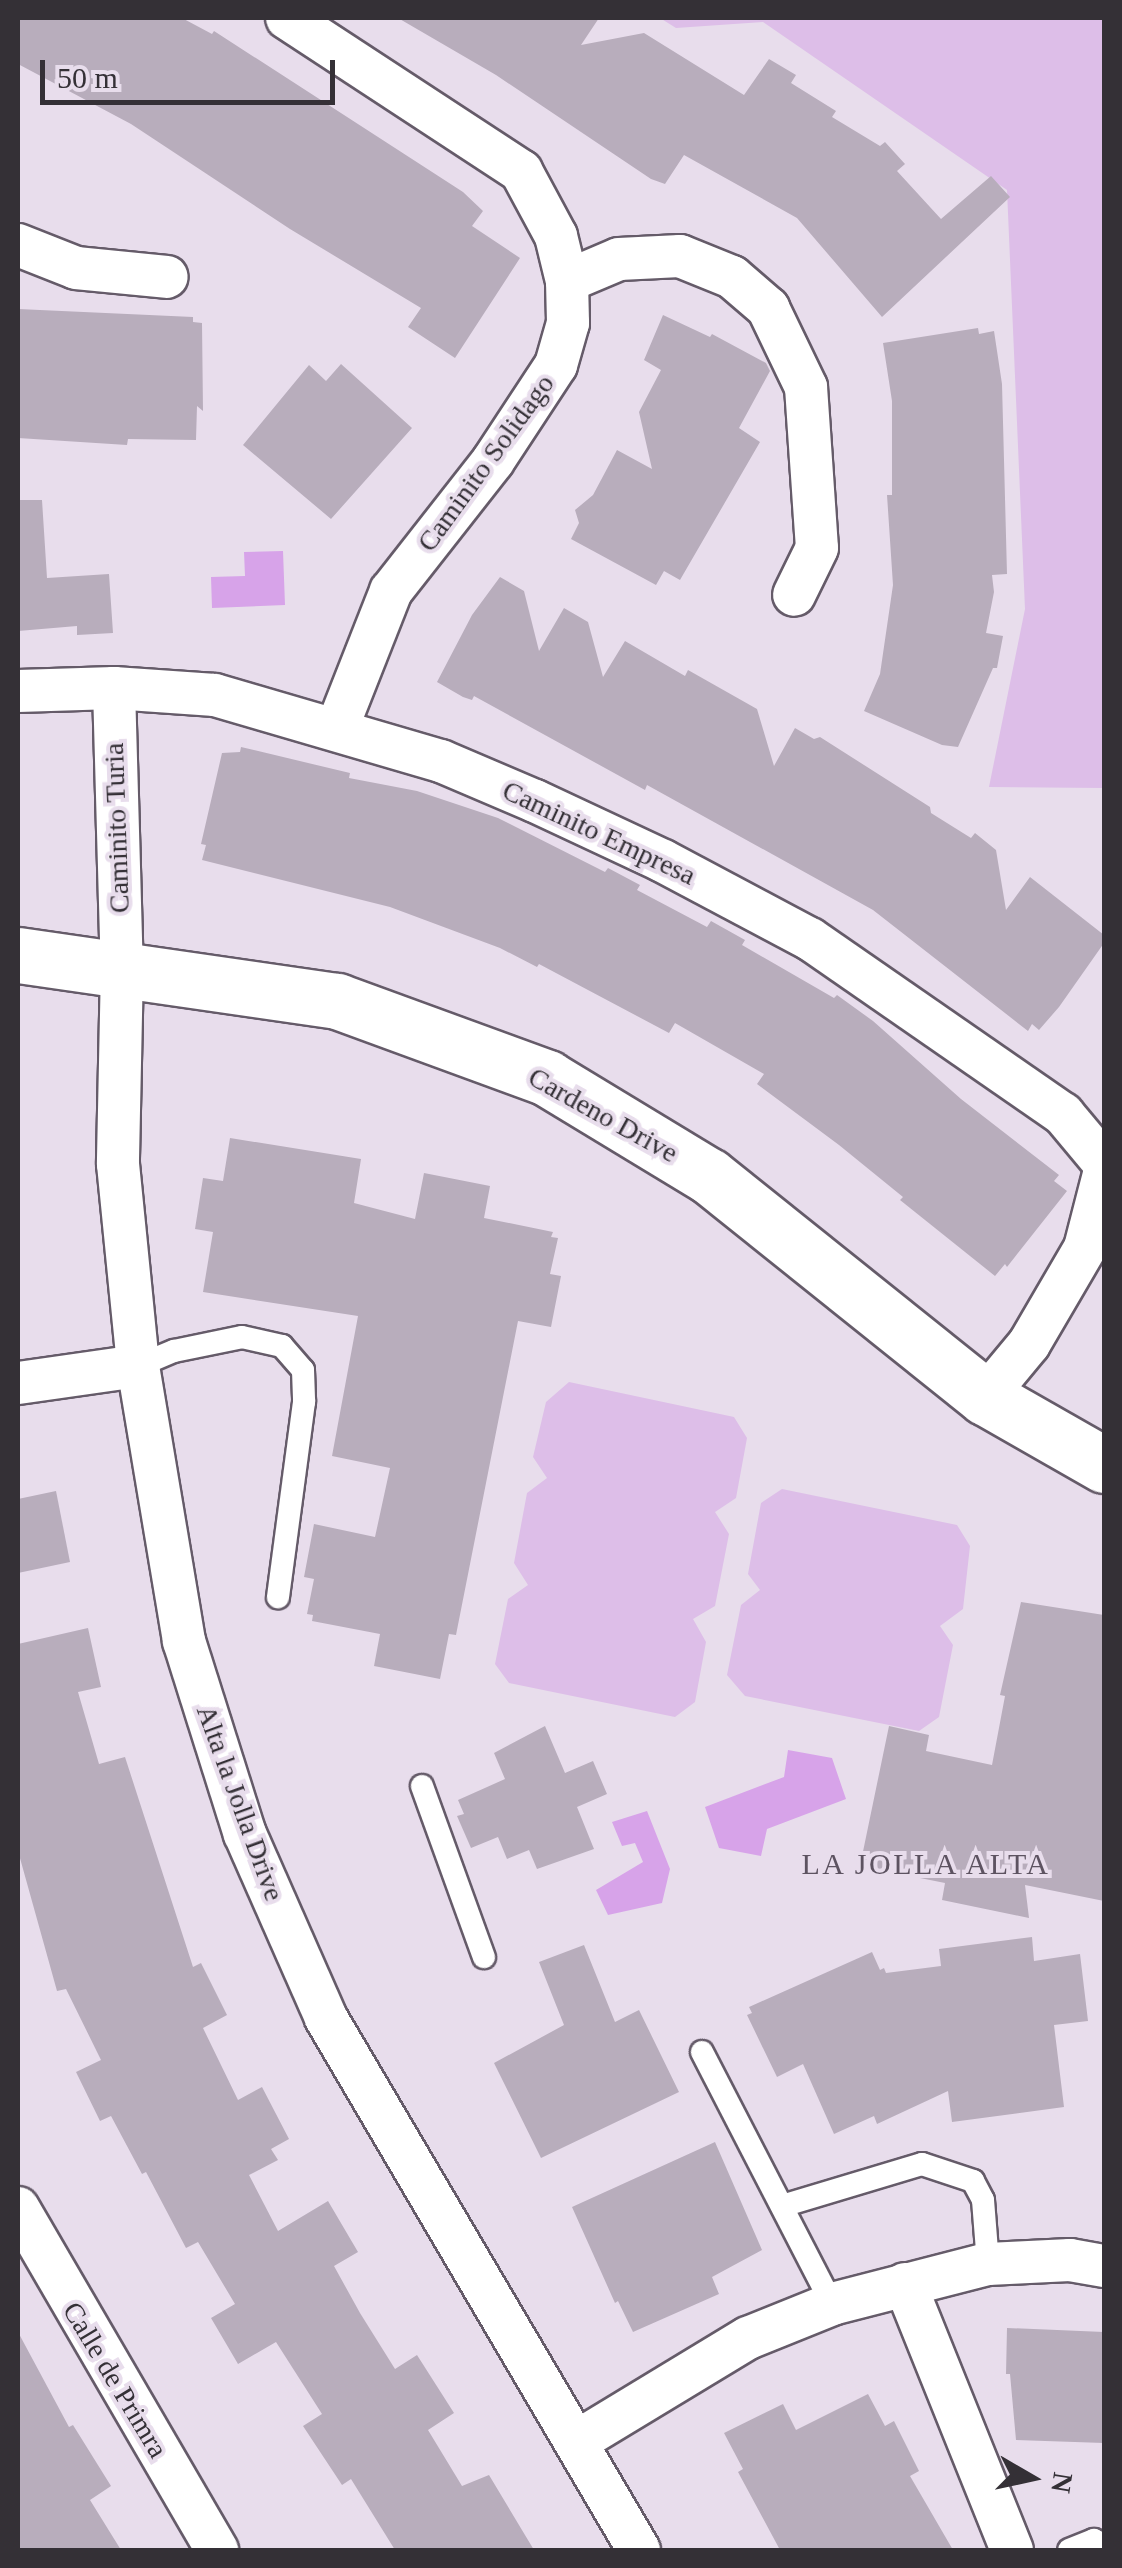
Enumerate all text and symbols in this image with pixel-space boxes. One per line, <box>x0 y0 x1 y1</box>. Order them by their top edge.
scale bar <box>45 40 340 102</box>
text: 50 m <box>57 61 118 94</box>
street label: Caminito Solidago <box>410 368 562 558</box>
street label: Caminito Turia <box>97 742 137 914</box>
street label: Caminito Empresa <box>497 774 701 892</box>
street label: Cardeno Drive <box>522 1060 684 1170</box>
street label: Alta la Jolla Drive <box>189 1700 291 1906</box>
district label: LA JOLLA ALTA <box>799 1846 1053 1882</box>
street label: Calle de Primra <box>55 2296 175 2464</box>
north arrow <box>982 2428 1082 2528</box>
text: N <box>1045 2470 1079 2495</box>

